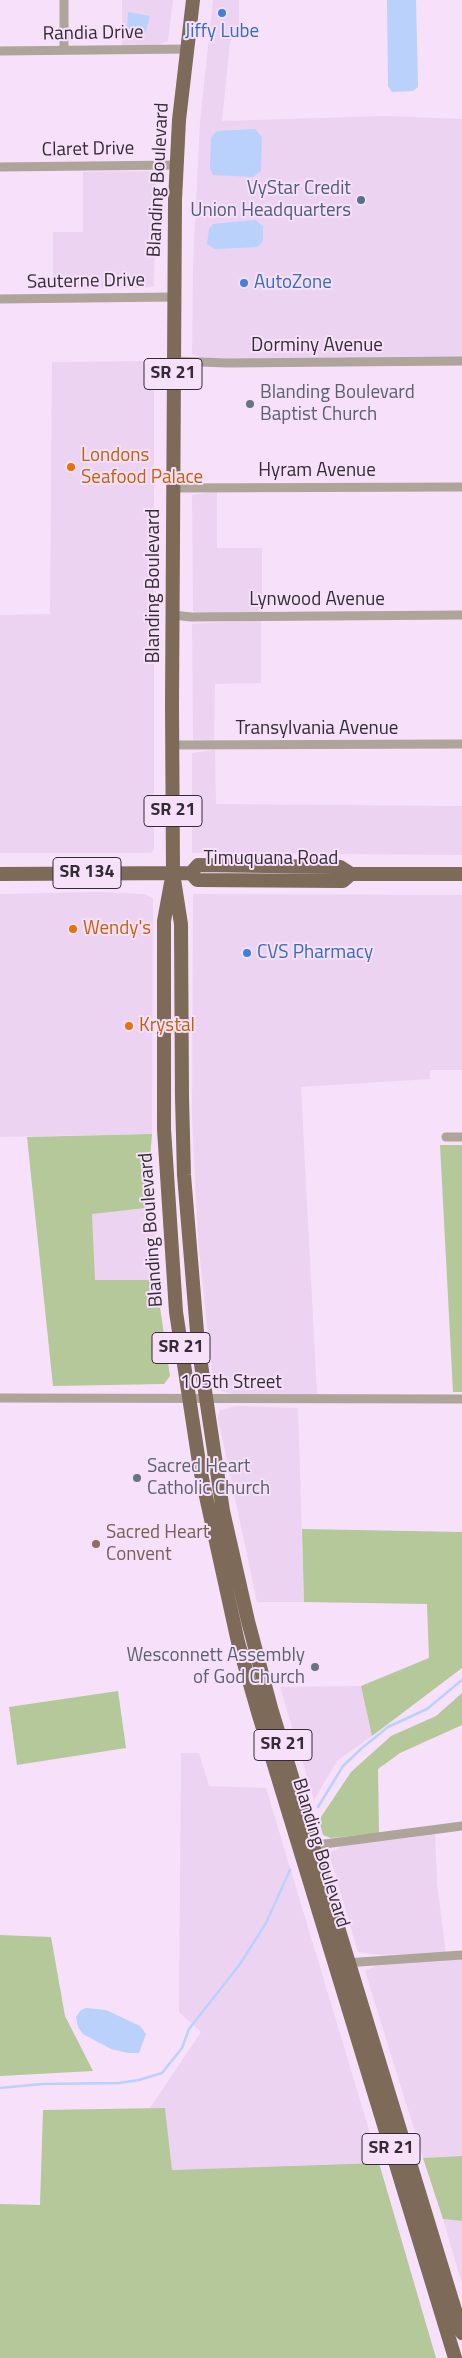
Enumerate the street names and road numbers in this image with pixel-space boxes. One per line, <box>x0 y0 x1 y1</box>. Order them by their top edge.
street label: Randia Drive <box>42 22 144 46</box>
street label: Blanding Boulevard <box>144 102 174 258</box>
street label: Claret Drive <box>42 138 134 162</box>
street label: Sauterne Drive <box>27 270 145 294</box>
street label: Dorminy Avenue <box>251 335 383 357</box>
road number: SR 21 <box>144 358 202 389</box>
street label: Hyram Avenue <box>258 460 376 482</box>
street label: Blanding Boulevard <box>143 509 165 663</box>
street label: Lynwood Avenue <box>249 589 385 611</box>
street label: Transylvania Avenue <box>236 718 398 740</box>
road number: SR 21 <box>144 796 202 826</box>
street label: Timuquana Road <box>204 848 338 870</box>
road number: SR 134 <box>53 858 121 888</box>
street label: Blanding Boulevard <box>135 1152 169 1308</box>
road number: SR 21 <box>152 1332 210 1364</box>
street label: 105th Street <box>180 1372 282 1394</box>
road number: SR 21 <box>254 1730 312 1760</box>
street label: Blanding Boulevard <box>286 1776 354 1930</box>
road number: SR 21 <box>362 2134 420 2164</box>

